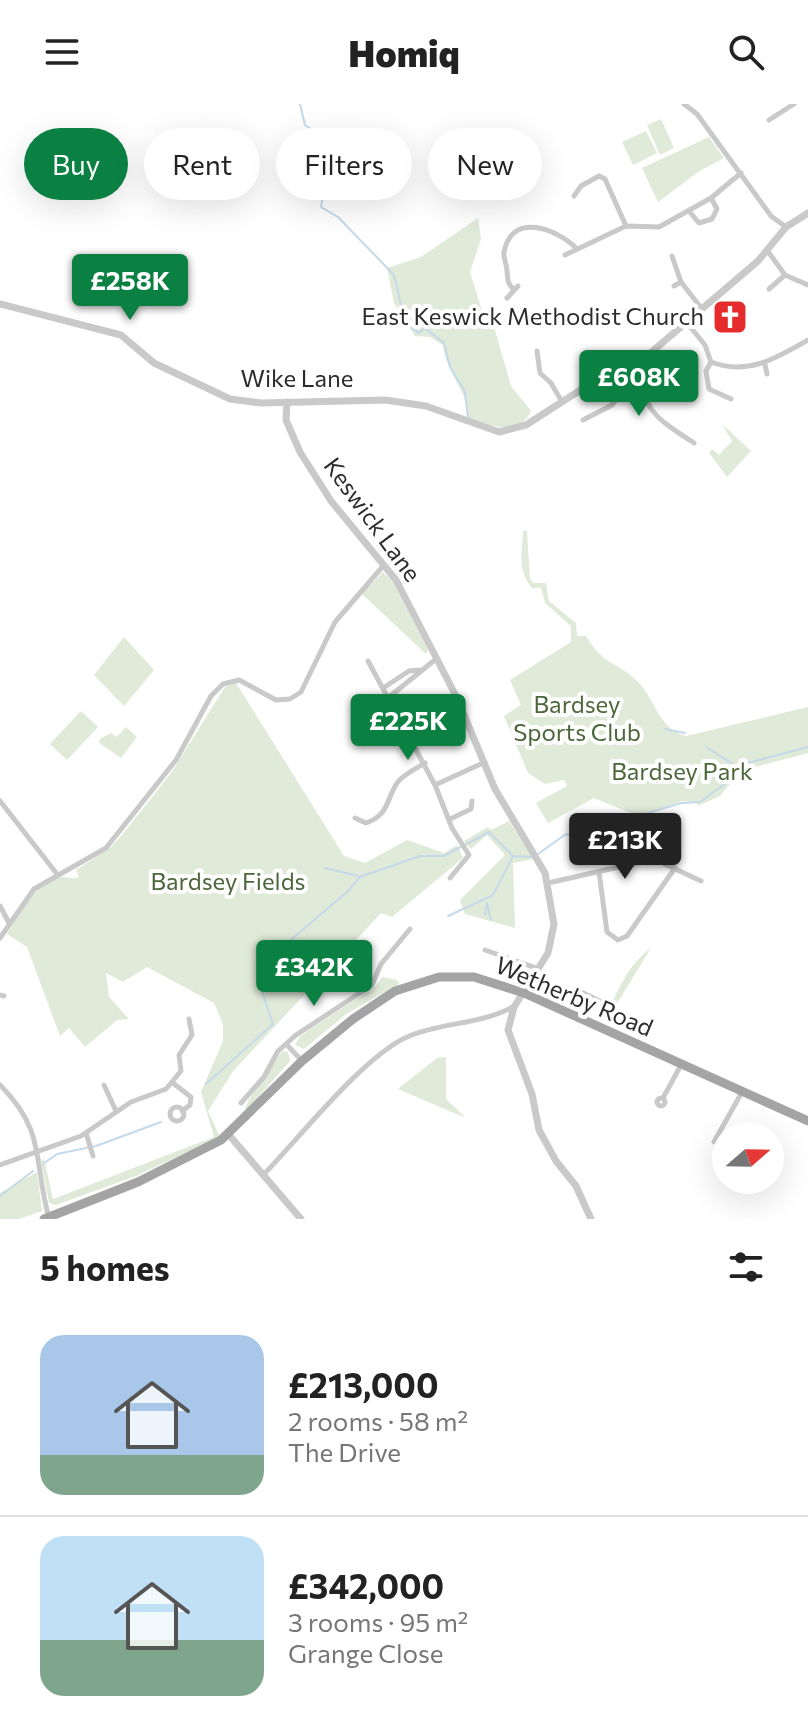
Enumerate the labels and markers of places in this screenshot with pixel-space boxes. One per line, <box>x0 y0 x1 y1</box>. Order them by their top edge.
pin: £258K <box>74 254 186 322</box>
church icon: East Keswick Methodist Church <box>711 298 749 336</box>
place label: East Keswick Methodist Church <box>361 301 704 330</box>
pin: £608K <box>583 350 695 418</box>
pin: £225K <box>352 694 464 762</box>
pin: £213K <box>569 813 681 881</box>
pin: £342K <box>258 940 370 1008</box>

